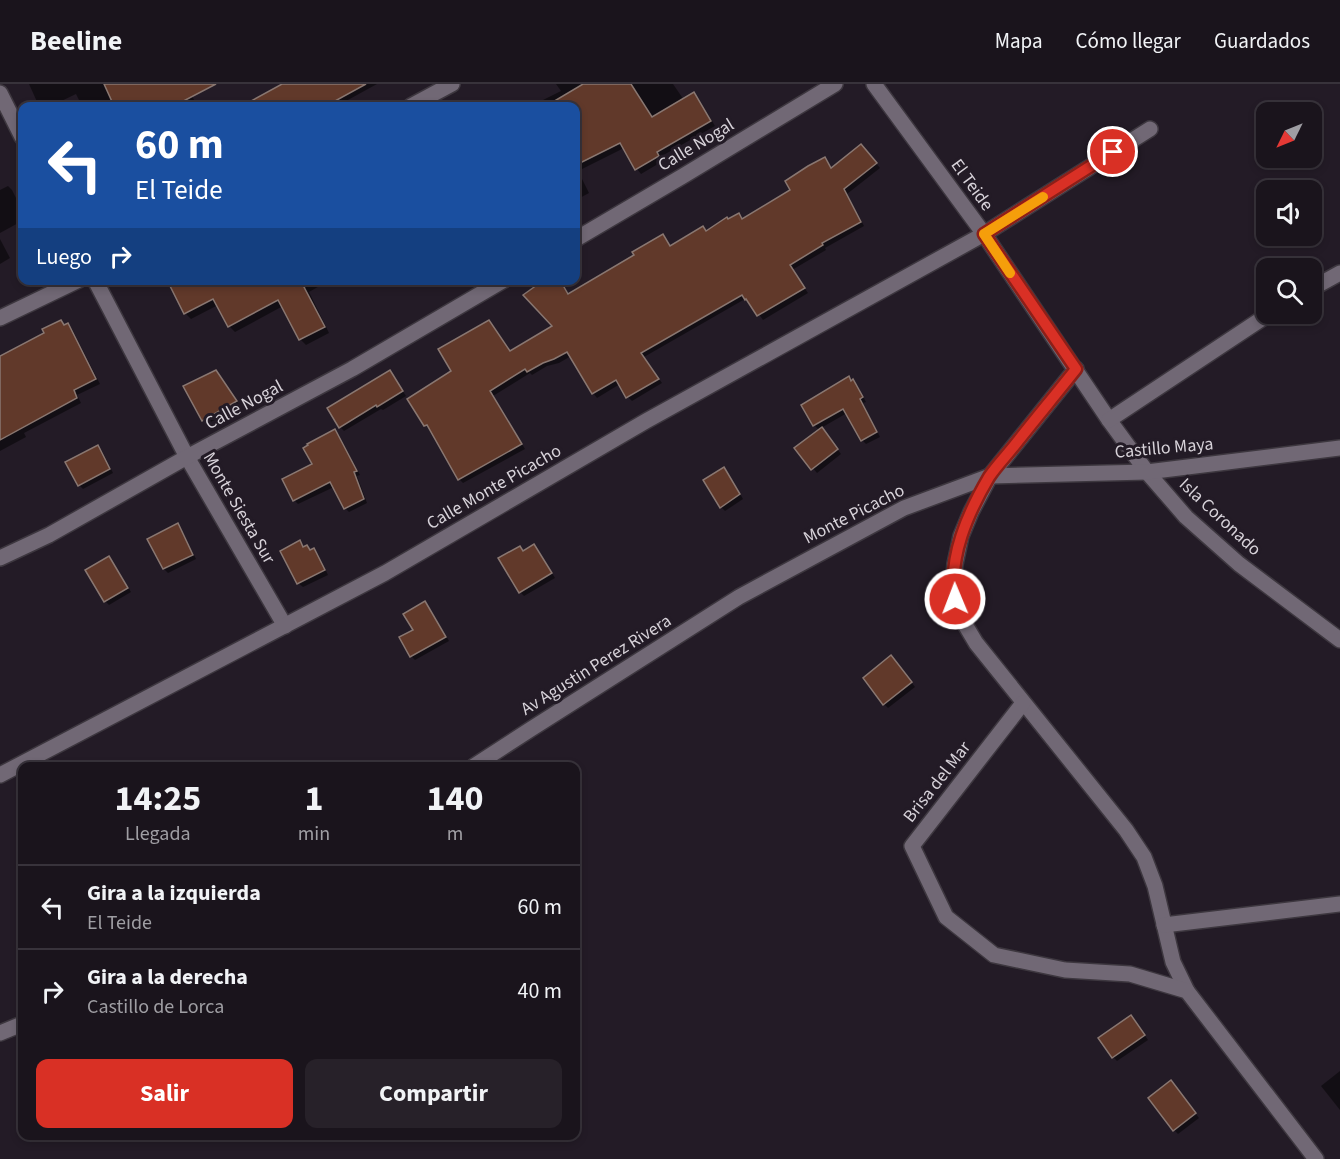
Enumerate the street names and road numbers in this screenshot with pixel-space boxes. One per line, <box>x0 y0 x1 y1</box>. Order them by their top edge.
street label: Calle Nogal <box>653 112 739 178</box>
street label: El Teide <box>945 154 999 216</box>
street label: Calle Nogal <box>201 374 287 436</box>
street label: Castillo Maya <box>1114 431 1214 465</box>
street label: Calle Monte Picacho <box>422 438 566 536</box>
street label: Monte Siesta Sur <box>197 448 282 569</box>
street label: Isla Coronado <box>1173 472 1267 562</box>
street label: Monte Picacho <box>799 478 909 550</box>
street label: Av Agustin Perez Rivera <box>516 609 676 721</box>
street label: Brisa del Mar <box>897 735 977 828</box>

